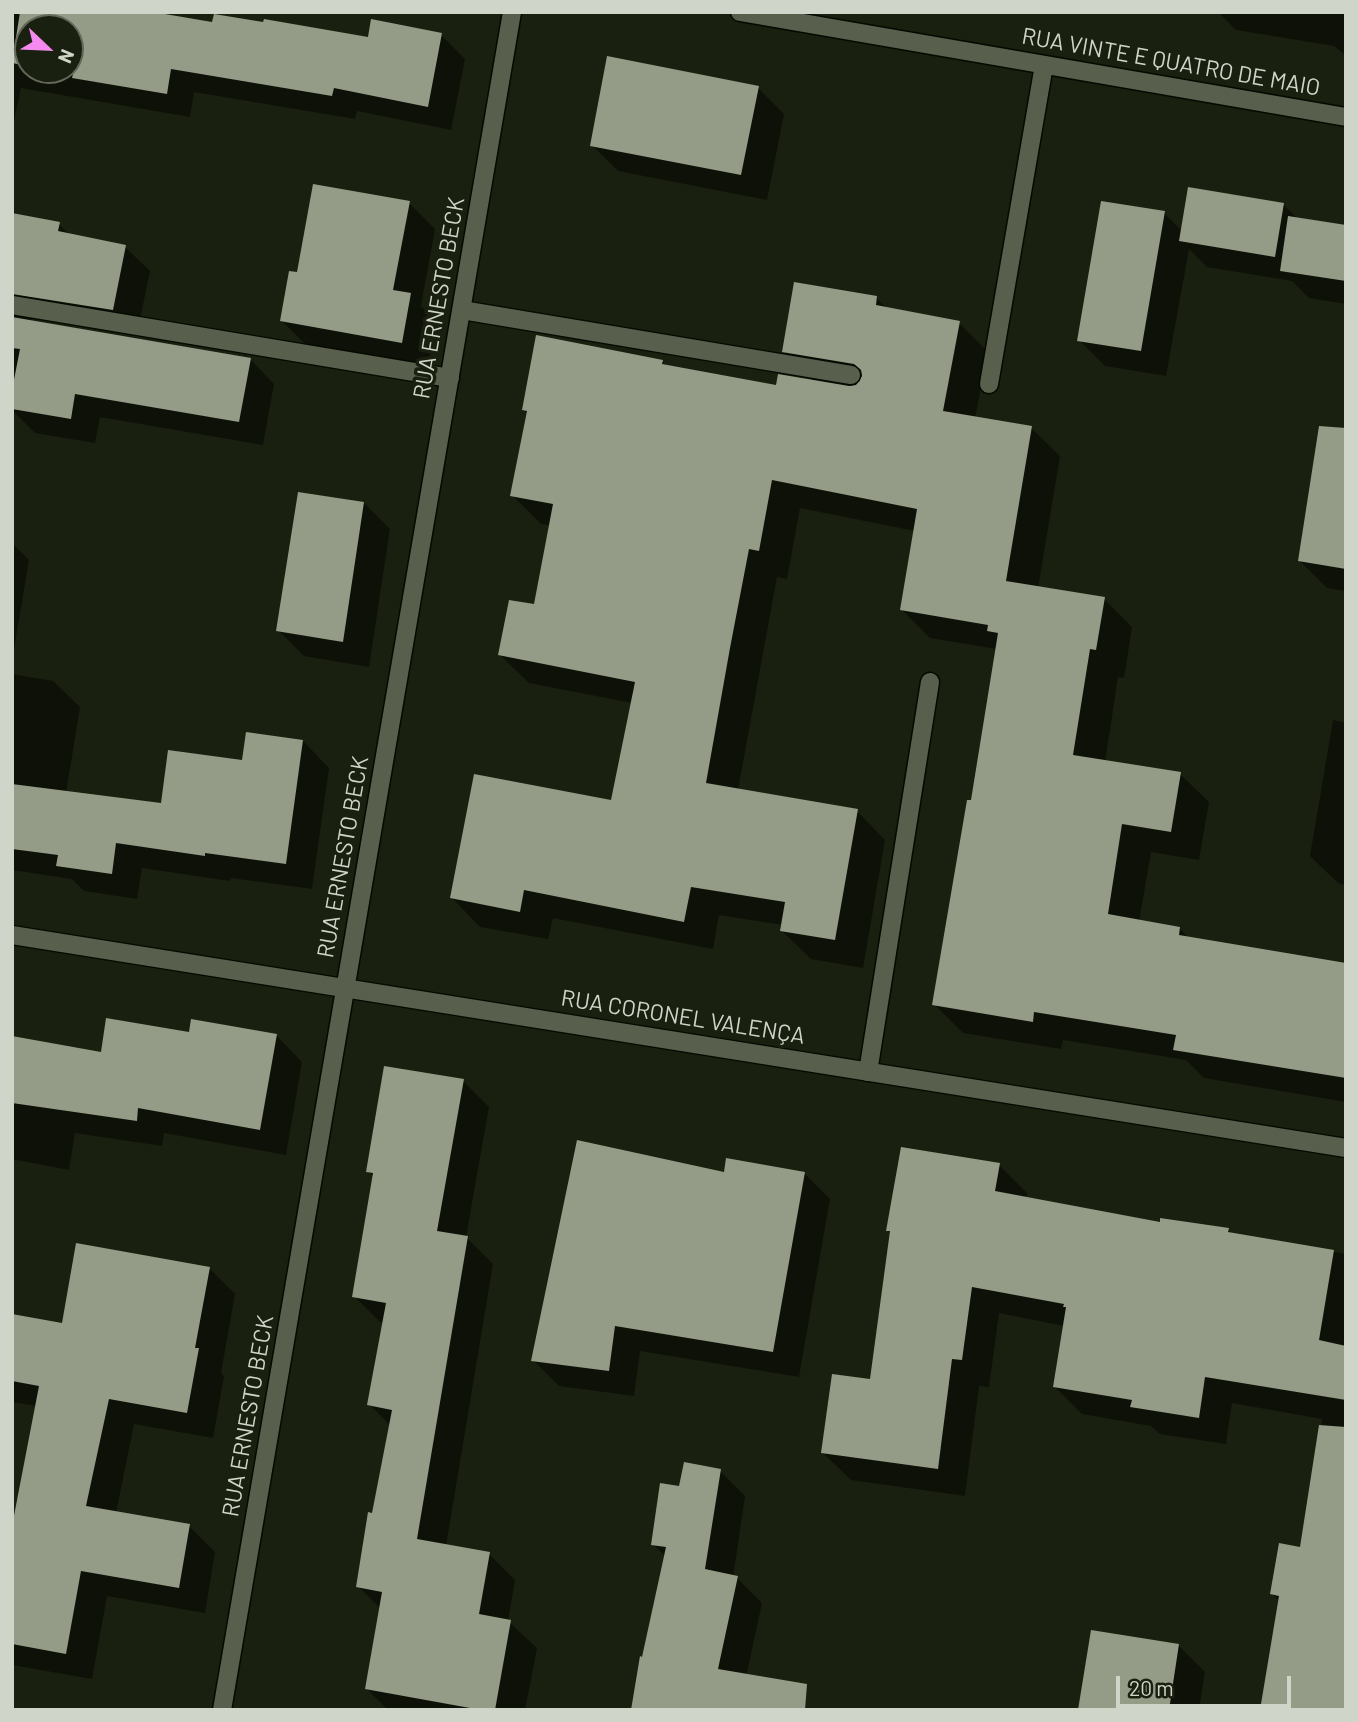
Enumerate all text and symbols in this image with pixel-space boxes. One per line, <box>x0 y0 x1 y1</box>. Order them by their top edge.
north arrow <box>14 14 84 84</box>
street label: RUA VINTE E QUATRO DE MAIO <box>1020 22 1322 102</box>
text: N <box>54 46 80 67</box>
street label: RUA ERNESTO BECK <box>408 195 470 401</box>
street label: RUA ERNESTO BECK <box>312 754 374 960</box>
street label: RUA CORONEL VALENÇA <box>559 984 807 1050</box>
street label: RUA ERNESTO BECK <box>217 1313 279 1519</box>
scale bar <box>1120 1662 1295 1706</box>
text: 20 m <box>1129 1675 1174 1700</box>

